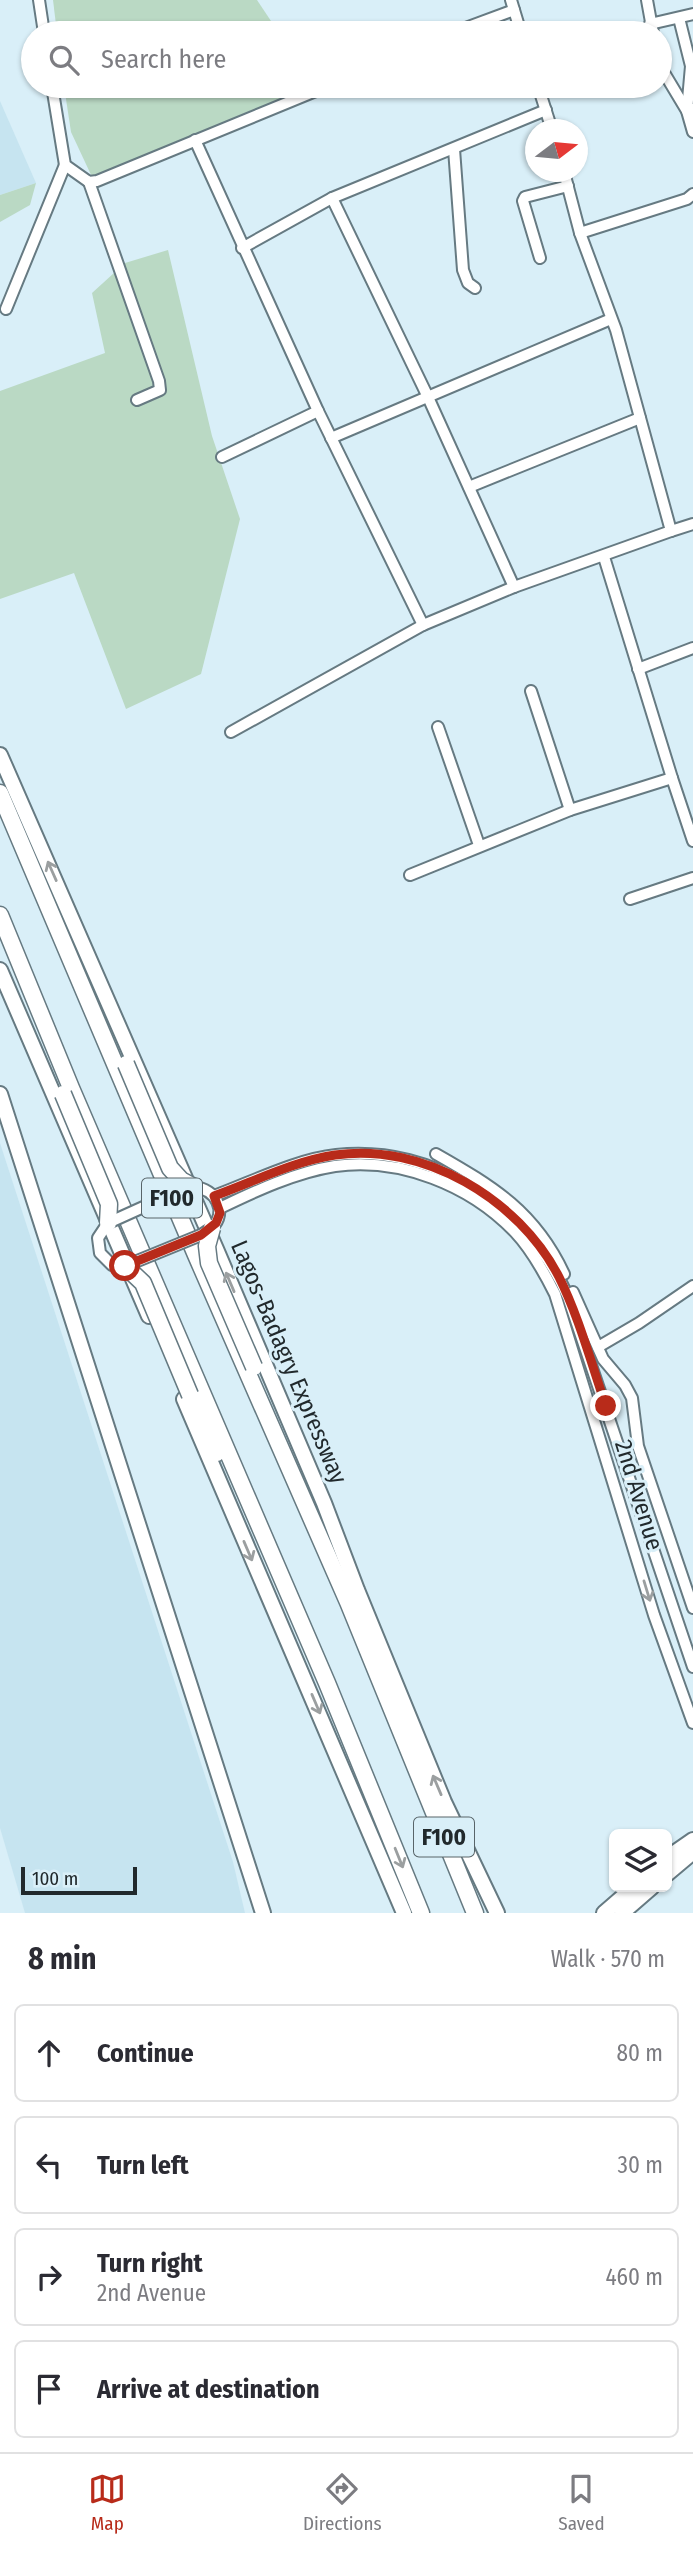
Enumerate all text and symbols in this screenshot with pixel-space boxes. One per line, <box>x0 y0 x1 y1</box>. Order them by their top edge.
search box <box>21 21 672 98</box>
icon: search <box>45 41 83 79</box>
text: Search here <box>101 44 226 75</box>
north arrow <box>525 119 588 182</box>
one-way arrow <box>44 861 57 882</box>
road number: F100 <box>142 1178 202 1218</box>
street label: Lagos-Badagry Expressway <box>225 1236 353 1488</box>
route start <box>109 1250 140 1281</box>
one-way arrow <box>223 1272 236 1293</box>
route end <box>590 1390 621 1421</box>
street label: 2nd Avenue <box>609 1436 669 1554</box>
one-way arrow <box>243 1540 256 1561</box>
one-way arrow <box>641 1580 654 1602</box>
one-way arrow <box>310 1693 323 1714</box>
one-way arrow <box>430 1774 443 1796</box>
road number: F100 <box>414 1818 474 1856</box>
map controls <box>609 1829 672 1892</box>
button: layers <box>609 1829 672 1892</box>
one-way arrow <box>394 1846 407 1868</box>
scale bar <box>21 1864 136 1896</box>
text: 100 m <box>32 1867 78 1890</box>
text: 8 min <box>28 1941 96 1977</box>
text: Walk · 570 m <box>551 1945 665 1973</box>
icon: ahead <box>30 2034 68 2072</box>
text: Continue <box>97 2038 194 2069</box>
text: 80 m <box>616 2039 663 2067</box>
icon: left <box>30 2146 68 2184</box>
text: Turn left <box>97 2150 189 2181</box>
text: 30 m <box>618 2151 663 2179</box>
text: Turn right <box>97 2248 203 2279</box>
icon: right <box>30 2258 68 2296</box>
text: 460 m <box>605 2263 663 2291</box>
text: 2nd Avenue <box>97 2279 206 2307</box>
icon: arrive <box>30 2370 68 2408</box>
text: Arrive at destination <box>97 2374 320 2405</box>
tab: Map <box>88 2470 126 2535</box>
tab: Directions <box>303 2470 382 2535</box>
tab: Saved <box>558 2470 605 2535</box>

